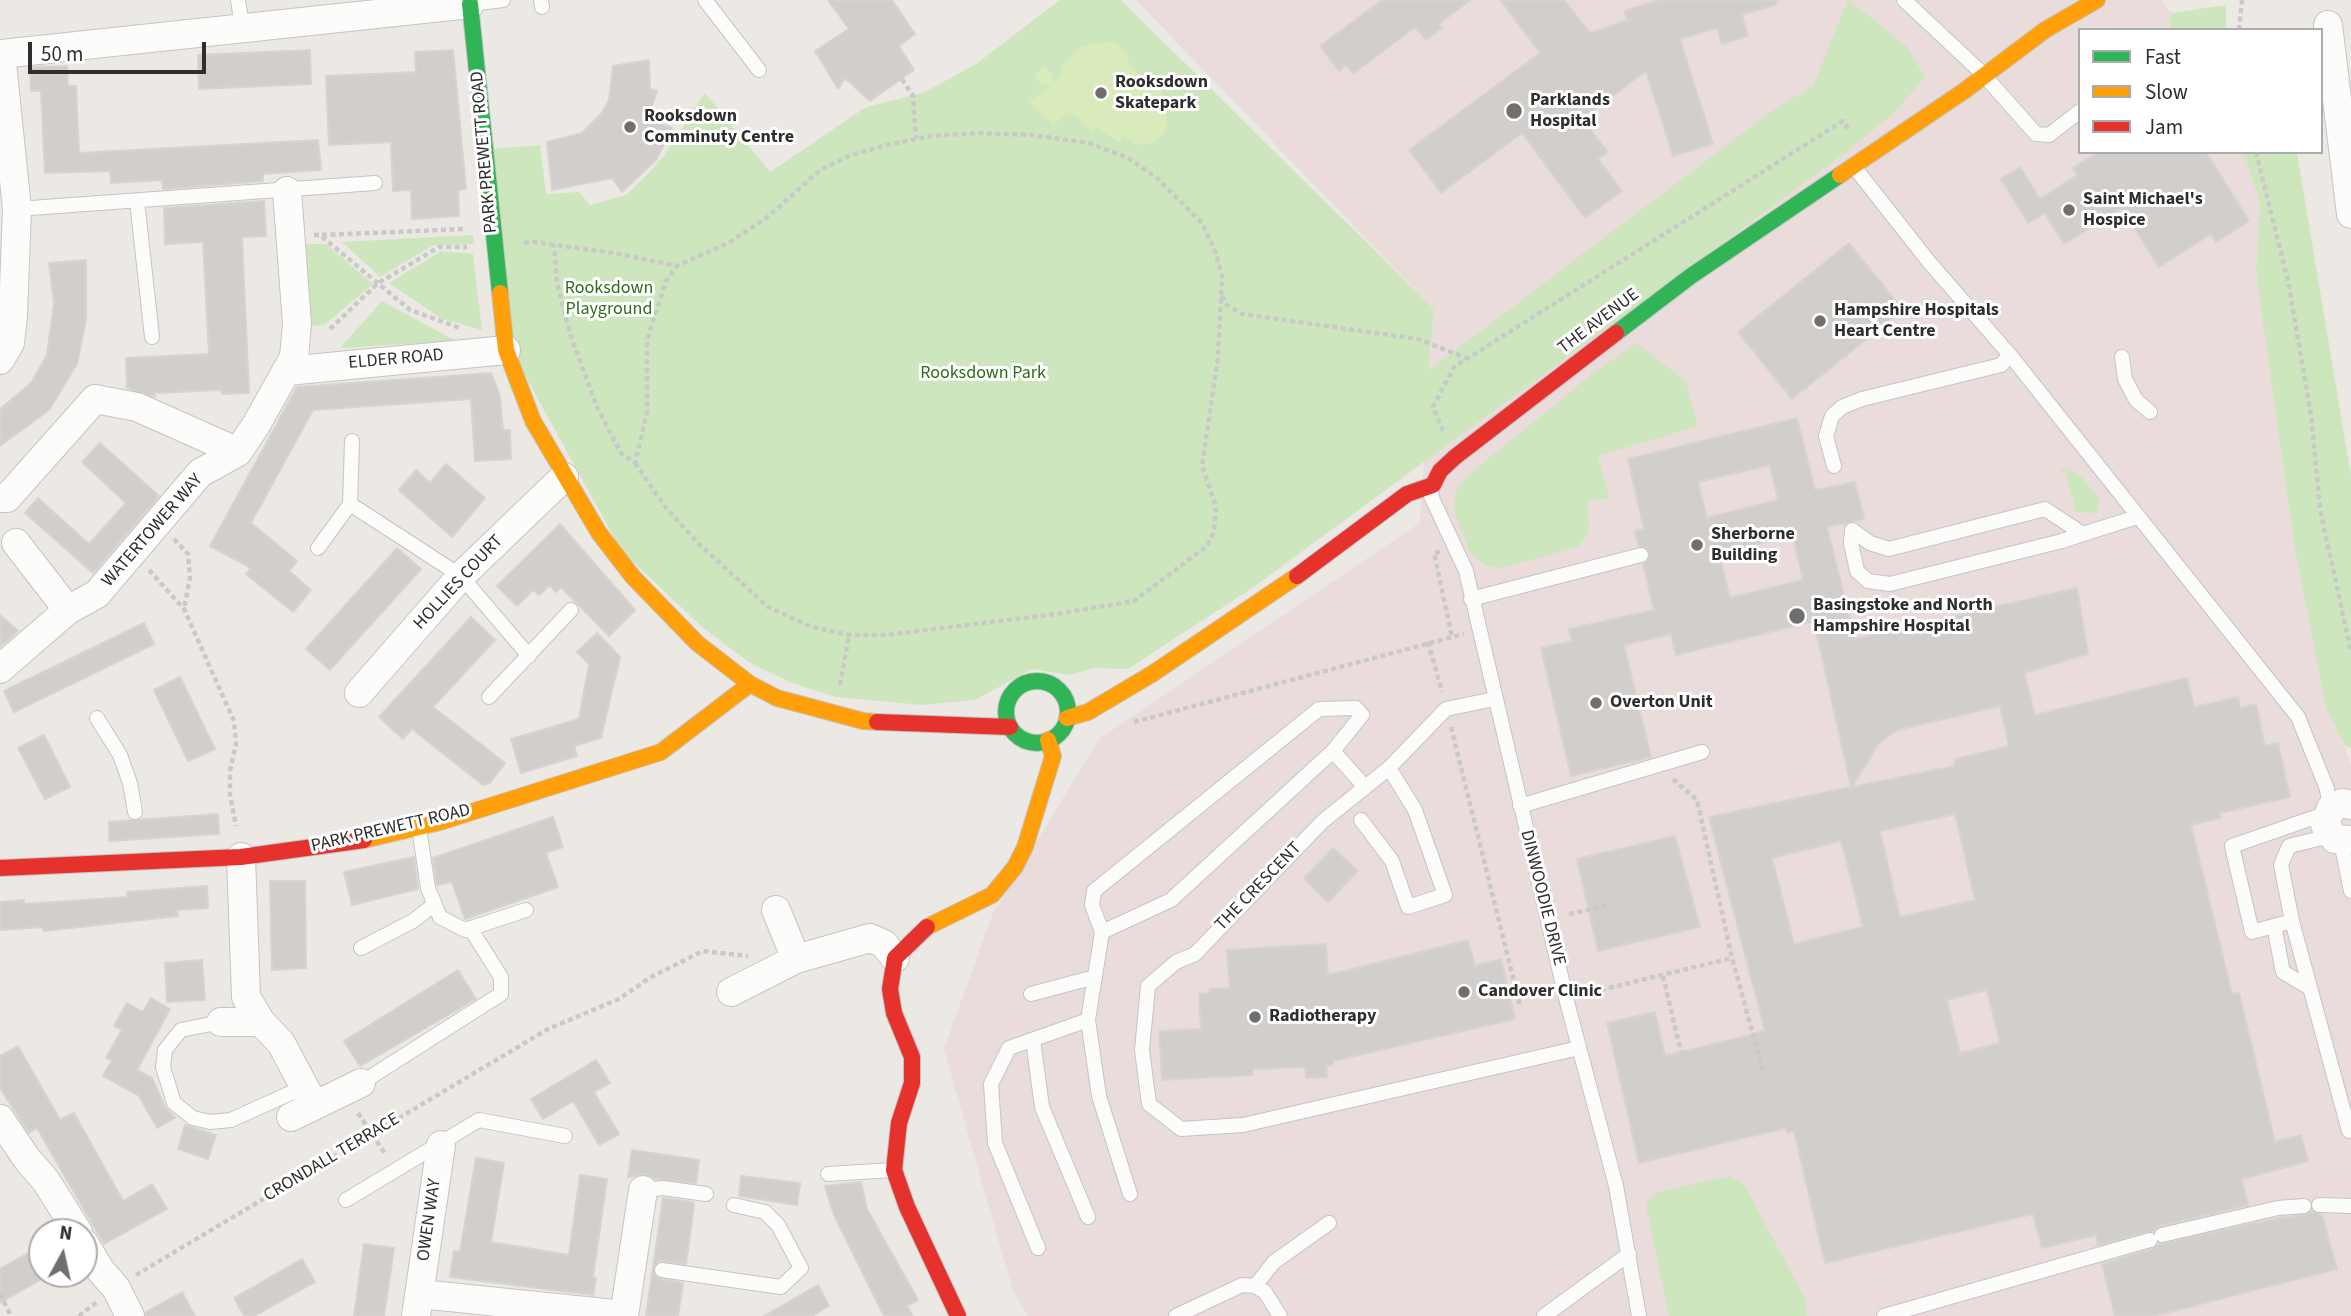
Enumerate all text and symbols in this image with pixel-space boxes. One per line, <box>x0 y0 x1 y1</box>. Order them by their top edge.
scale bar <box>32 28 210 72</box>
legend <box>2078 28 2323 154</box>
text: 50 m <box>41 39 83 69</box>
text: Fast <box>2145 42 2181 72</box>
street label: PARK PREWETT ROAD <box>467 70 503 234</box>
place label: Rooksdown Skatepark <box>1115 72 1208 114</box>
text: Slow <box>2145 77 2188 107</box>
marker: Rooksdown Skatepark <box>1093 85 1109 101</box>
place label: Parklands Hospital <box>1530 90 1610 132</box>
marker: Parklands Hospital <box>1504 101 1524 121</box>
place label: Rooksdown Comminuty Centre <box>644 106 794 148</box>
text: Jam <box>2145 112 2183 142</box>
marker: Rooksdown Comminuty Centre <box>622 119 638 135</box>
place label: Saint Michael's Hospice <box>2083 189 2203 232</box>
marker: Saint Michael's Hospice <box>2061 202 2077 218</box>
park label: Rooksdown Playground <box>565 278 653 320</box>
street label: THE AVENUE <box>1554 285 1644 359</box>
place label: Hampshire Hospitals Heart Centre <box>1834 300 1999 342</box>
marker: Hampshire Hospitals Heart Centre <box>1812 313 1828 329</box>
street label: ELDER ROAD <box>347 345 445 375</box>
park label: Rooksdown Park <box>920 363 1046 385</box>
street label: WATERTOWER WAY <box>98 470 208 592</box>
place label: Sherborne Building <box>1711 524 1795 566</box>
street label: HOLLIES COURT <box>410 531 508 635</box>
marker: Sherborne Building <box>1689 537 1705 553</box>
place label: Basingstoke and North Hampshire Hospital <box>1813 595 1993 638</box>
marker: Basingstoke and North Hampshire Hospital <box>1787 606 1807 626</box>
place label: Overton Unit <box>1610 692 1713 714</box>
marker: Overton Unit <box>1588 695 1604 711</box>
street label: PARK PREWETT ROAD <box>309 800 473 858</box>
street label: DINWOODIE DRIVE <box>1515 828 1569 968</box>
street label: THE CRESCENT <box>1211 838 1307 936</box>
place label: Candover Clinic <box>1478 981 1602 1003</box>
marker: Candover Clinic <box>1456 984 1472 1000</box>
place label: Radiotherapy <box>1269 1006 1376 1028</box>
marker: Radiotherapy <box>1247 1009 1263 1025</box>
street label: CRONDALL TERRACE <box>260 1109 404 1207</box>
street label: OWEN WAY <box>414 1177 446 1263</box>
north arrow <box>28 1218 98 1288</box>
text: N <box>58 1219 74 1248</box>

